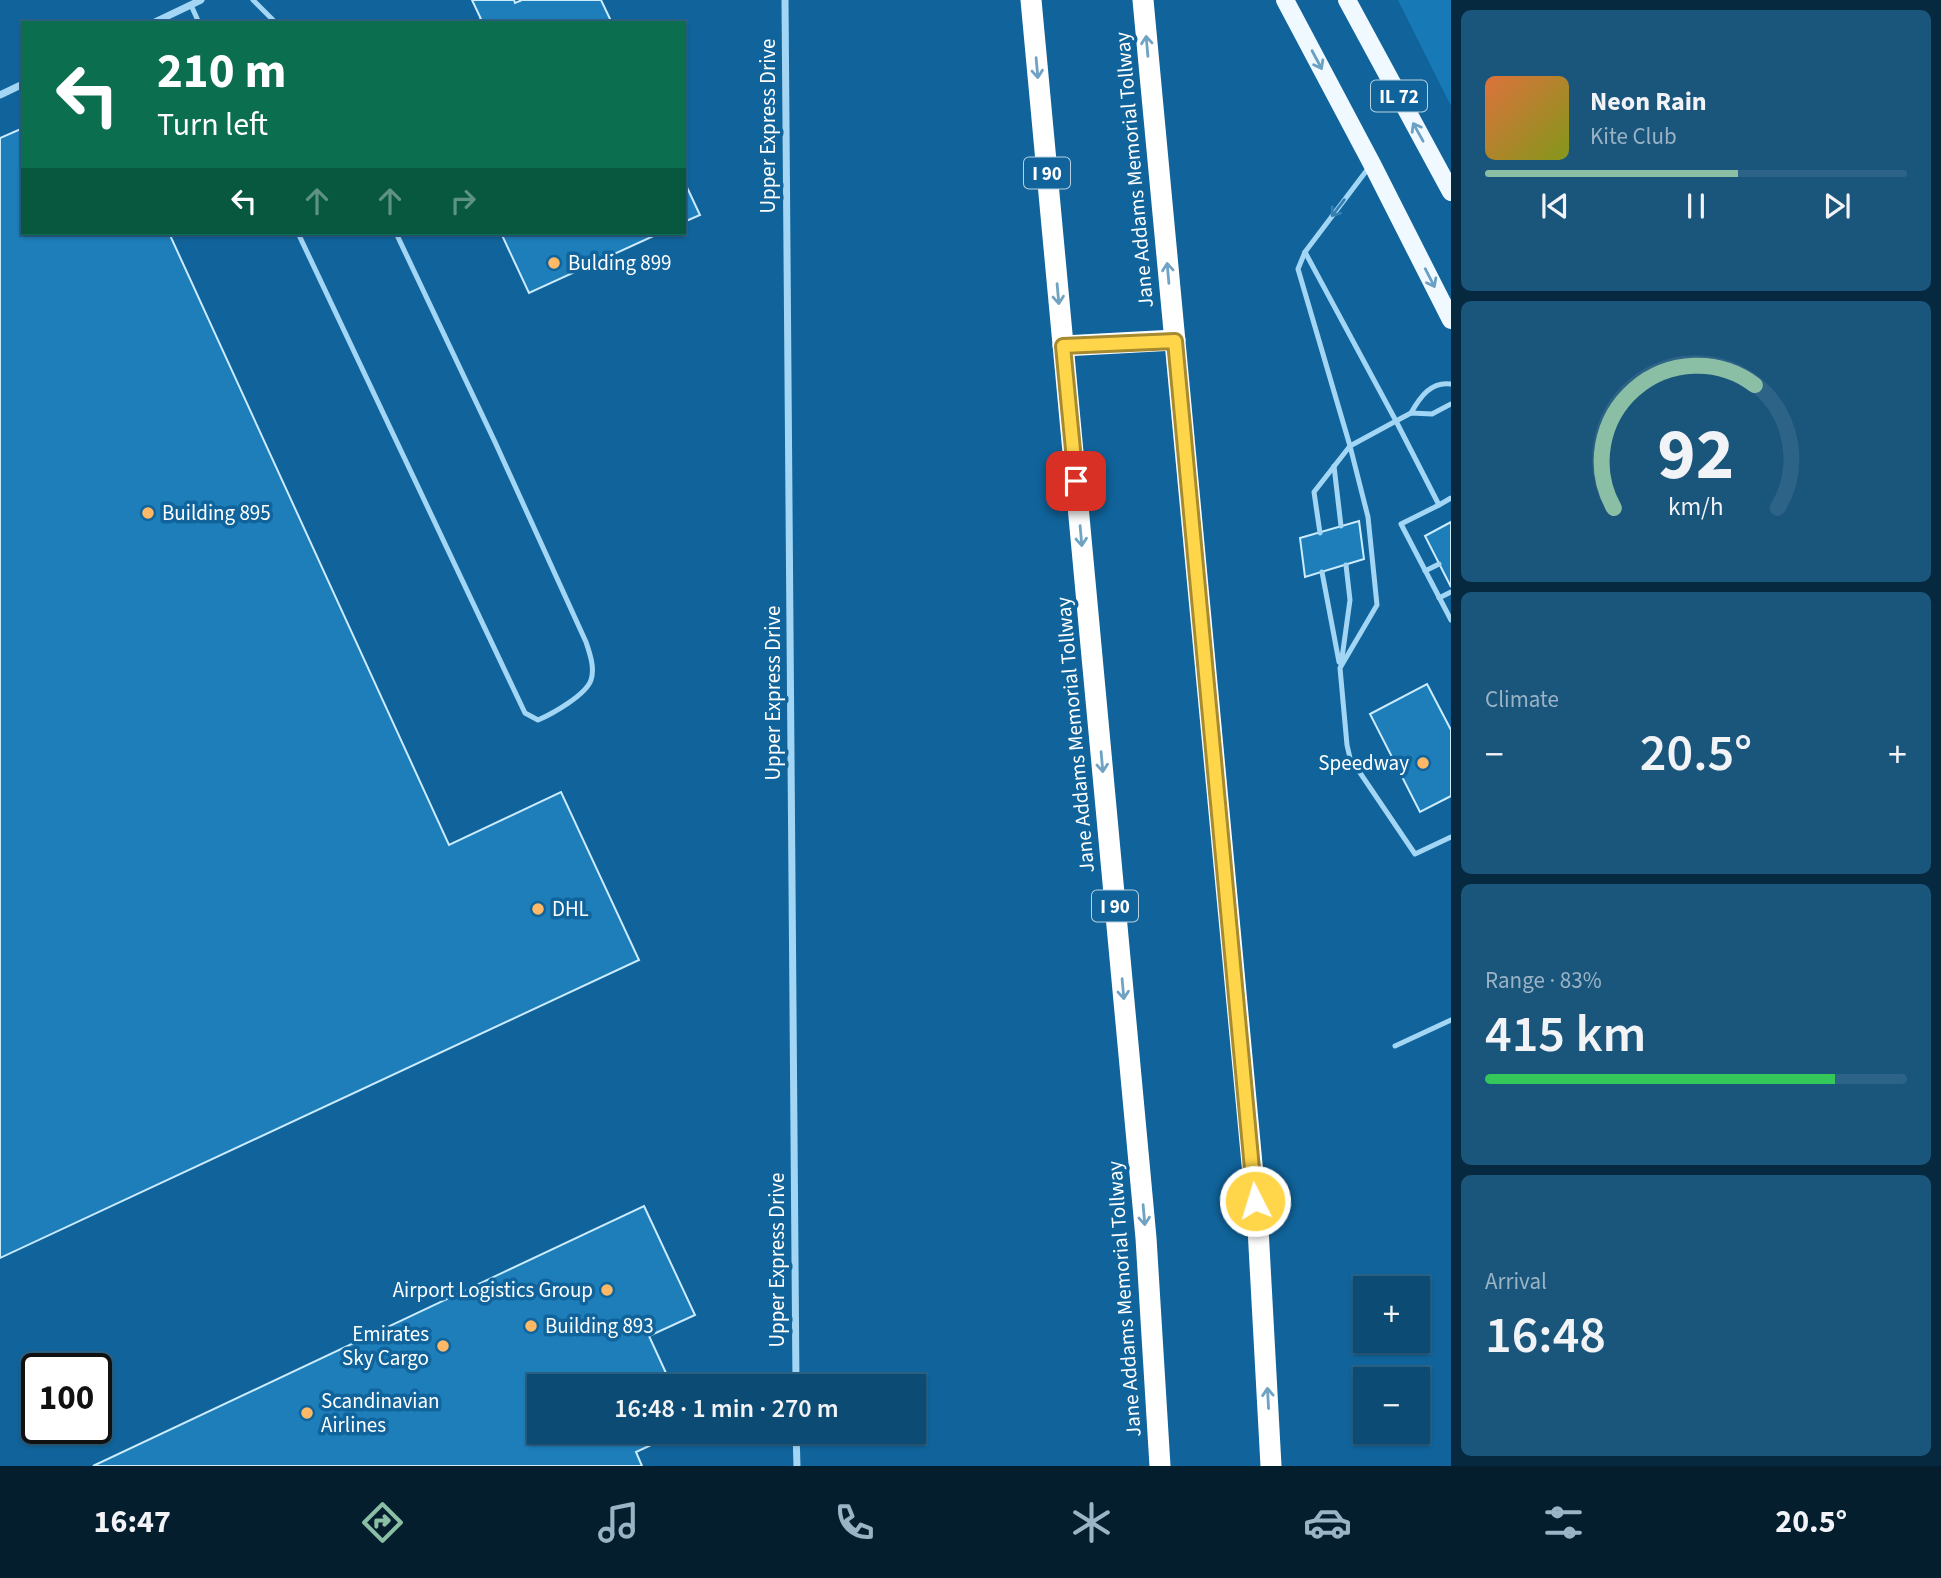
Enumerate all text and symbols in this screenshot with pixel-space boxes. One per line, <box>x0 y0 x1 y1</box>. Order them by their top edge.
street label: Jane Addams Memorial Tollway <box>1107 31 1161 309</box>
one-way arrow <box>1141 35 1154 58</box>
text: 210 m <box>157 37 286 107</box>
street label: Upper Express Drive <box>753 39 783 214</box>
icon: left <box>42 49 133 140</box>
one-way arrow <box>1310 49 1324 70</box>
one-way arrow <box>1031 56 1044 79</box>
road number: IL 72 <box>1371 80 1427 111</box>
text: Neon Rain <box>1590 83 1707 120</box>
text: Turn left <box>157 102 268 148</box>
text: Kite Club <box>1590 120 1677 153</box>
one-way arrow <box>1411 122 1424 143</box>
road number: I 90 <box>1024 158 1070 188</box>
icon: left <box>225 182 263 220</box>
icon: ahead <box>298 182 336 220</box>
icon: ahead <box>371 182 409 220</box>
icon: right <box>444 182 482 220</box>
icon: previous <box>1536 187 1574 225</box>
icon: pause <box>1677 187 1715 225</box>
icon: next <box>1818 187 1856 225</box>
one-way arrow <box>1331 198 1346 216</box>
place label: Bulding 899 <box>568 248 672 278</box>
marker: Bulding 899 <box>546 255 562 271</box>
one-way arrow <box>1162 262 1175 284</box>
one-way arrow <box>1423 267 1437 288</box>
one-way arrow <box>1052 283 1065 305</box>
text: 92 <box>1658 403 1734 507</box>
pin <box>1046 451 1106 511</box>
icon: arrive <box>1057 462 1095 500</box>
text: km/h <box>1668 489 1724 525</box>
place label: Building 895 <box>162 498 271 528</box>
marker: Building 895 <box>140 505 156 521</box>
one-way arrow <box>1075 524 1088 546</box>
street label: Jane Addams Memorial Tollway <box>1048 596 1102 874</box>
street label: Upper Express Drive <box>758 606 788 781</box>
text: Climate <box>1485 683 1559 716</box>
text: 20.5° <box>1640 717 1752 791</box>
text: − <box>1485 728 1504 782</box>
text: + <box>1888 728 1907 782</box>
place label: Speedway <box>1318 748 1409 778</box>
one-way arrow <box>1096 750 1109 773</box>
marker: Speedway <box>1415 755 1431 771</box>
road number: I 90 <box>1092 890 1138 922</box>
place label: DHL <box>552 894 589 924</box>
marker: DHL <box>530 901 546 917</box>
text: Range · 83% <box>1485 964 1602 997</box>
one-way arrow <box>1117 977 1130 999</box>
text: 415 km <box>1485 998 1646 1072</box>
street label: Jane Addams Memorial Tollway <box>1099 1160 1149 1438</box>
position arrow <box>1218 1164 1292 1238</box>
street label: Upper Express Drive <box>762 1173 792 1348</box>
one-way arrow <box>1138 1203 1151 1226</box>
text: Arrival <box>1485 1265 1547 1298</box>
place label: Airport Logistics Group <box>393 1275 593 1305</box>
map controls <box>1353 1276 1430 1444</box>
button: + <box>1353 1276 1430 1353</box>
marker: Airport Logistics Group <box>599 1282 615 1298</box>
text: 16:48 <box>1485 1299 1606 1373</box>
place label: Building 893 <box>545 1311 654 1341</box>
marker: Building 893 <box>523 1318 539 1334</box>
place label: Emirates Sky Cargo <box>342 1319 429 1373</box>
marker: Emirates Sky Cargo <box>435 1338 451 1354</box>
speed limit sign: 100 <box>21 1353 112 1444</box>
button: − <box>1353 1367 1430 1444</box>
place label: Scandinavian Airlines <box>321 1386 440 1440</box>
one-way arrow <box>1261 1387 1274 1410</box>
text: 16:48 · 1 min · 270 m <box>614 1390 839 1427</box>
marker: Scandinavian Airlines <box>299 1405 315 1421</box>
icon: directions <box>358 1498 407 1547</box>
icon: music <box>594 1498 643 1547</box>
icon: phone <box>830 1498 879 1547</box>
icon: climate <box>1067 1498 1116 1547</box>
icon: car <box>1303 1498 1352 1547</box>
icon: filters <box>1539 1498 1588 1547</box>
text: 16:47 <box>94 1499 171 1545</box>
text: 20.5° <box>1775 1499 1847 1545</box>

